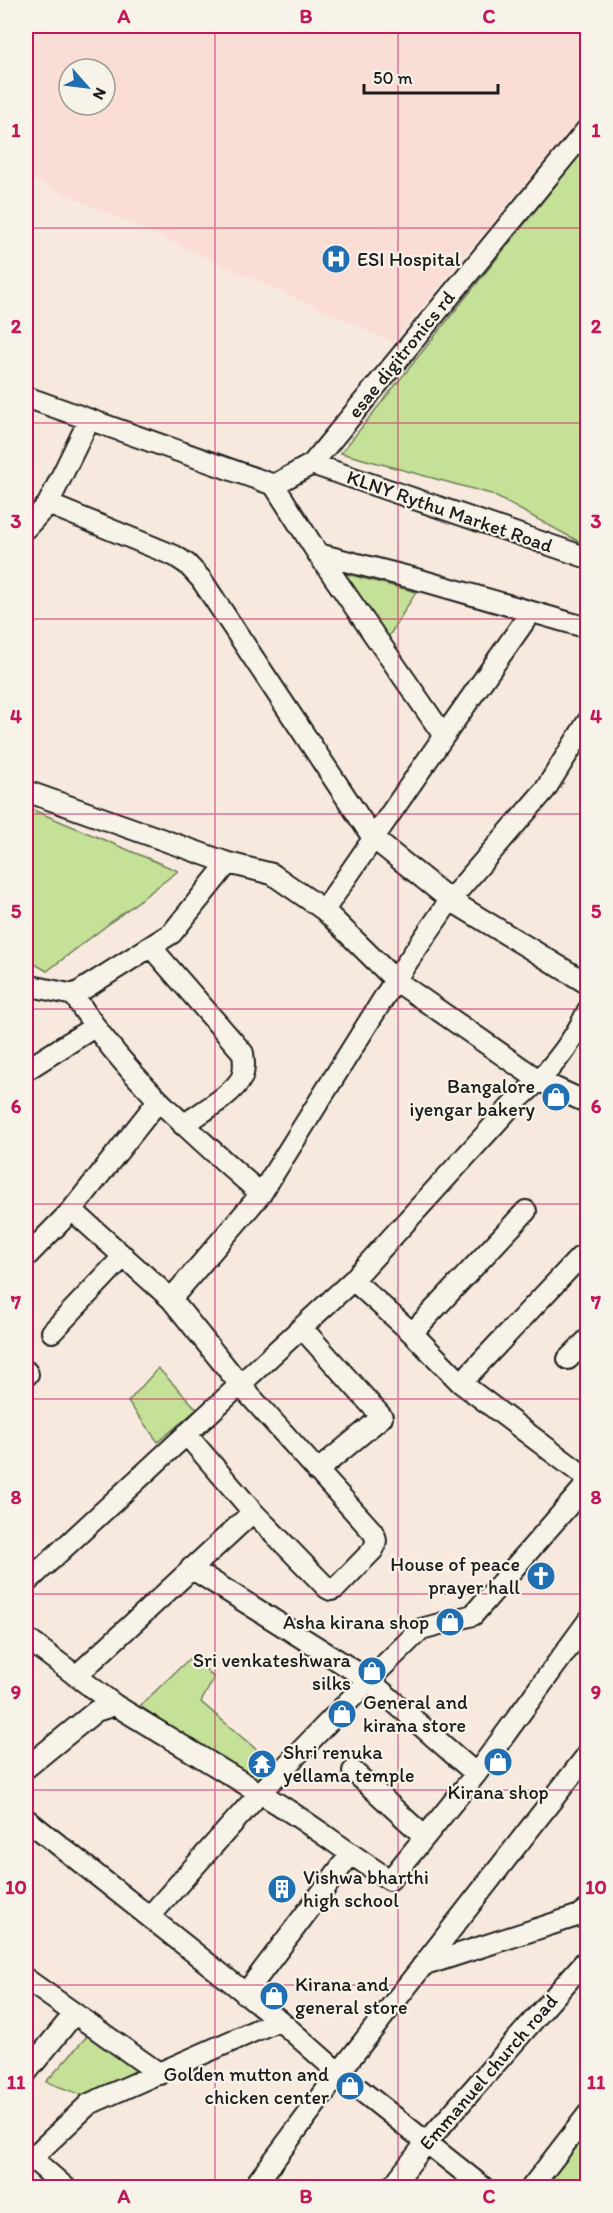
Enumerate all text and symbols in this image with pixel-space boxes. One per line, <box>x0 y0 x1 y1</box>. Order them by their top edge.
text: A <box>117 4 131 28</box>
text: B <box>300 4 313 28</box>
text: C <box>483 4 496 28</box>
north arrow <box>57 57 117 117</box>
scale bar <box>364 57 498 95</box>
text: 50 m <box>373 67 413 89</box>
text: N <box>89 85 111 103</box>
text: 1 <box>11 118 21 142</box>
text: 1 <box>591 118 601 142</box>
hospital icon: ESI Hospital <box>320 243 352 275</box>
place label: ESI Hospital <box>357 247 461 271</box>
street label: esae digitronics rd <box>342 285 460 423</box>
text: 2 <box>11 314 22 338</box>
text: 2 <box>591 314 602 338</box>
street label: KLNY Rythu Market Road <box>344 464 556 558</box>
text: 3 <box>11 509 22 533</box>
text: 3 <box>591 509 602 533</box>
text: 4 <box>10 704 22 728</box>
text: 4 <box>590 704 602 728</box>
text: 5 <box>11 899 22 923</box>
text: 5 <box>591 899 602 923</box>
place label: Bangalore iyengar bakery <box>409 1074 536 1121</box>
shop icon: Bangalore iyengar bakery <box>540 1081 572 1113</box>
text: 6 <box>11 1094 22 1118</box>
text: 6 <box>591 1094 602 1118</box>
text: 7 <box>10 1290 21 1314</box>
text: 7 <box>590 1290 601 1314</box>
text: 8 <box>11 1485 22 1509</box>
text: 8 <box>591 1485 602 1509</box>
place label: House of peace prayer hall <box>390 1552 520 1599</box>
church icon: House of peace prayer hall <box>525 1560 557 1592</box>
shop icon: Asha kirana shop <box>434 1606 466 1638</box>
place label: Asha kirana shop <box>283 1610 429 1634</box>
place label: Sri venkateshwara silks <box>193 1648 352 1695</box>
shop icon: Sri venkateshwara silks <box>356 1655 388 1687</box>
text: 9 <box>11 1680 21 1704</box>
text: 9 <box>591 1680 601 1704</box>
place label: General and kirana store <box>363 1690 468 1737</box>
shop icon: General and kirana store <box>326 1698 358 1730</box>
place label: Shri renuka yellama temple <box>283 1740 414 1787</box>
shop icon: Kirana shop <box>482 1746 514 1778</box>
temple icon: Shri renuka yellama temple <box>246 1748 278 1780</box>
place label: Kirana shop <box>447 1780 549 1804</box>
place label: Vishwa bharthi high school <box>303 1865 429 1912</box>
building icon: Vishwa bharthi high school <box>266 1873 298 1905</box>
text: 10 <box>5 1875 27 1899</box>
text: 10 <box>585 1875 607 1899</box>
place label: Kirana and general store <box>295 1972 408 2019</box>
shop icon: Kirana and general store <box>258 1980 290 2012</box>
street label: Emmanuel church road <box>414 1989 562 2155</box>
place label: Golden mutton and chicken center <box>163 2062 329 2109</box>
text: 11 <box>7 2070 26 2094</box>
shop icon: Golden mutton and chicken center <box>334 2070 366 2102</box>
text: 11 <box>587 2070 606 2094</box>
text: A <box>117 2184 131 2208</box>
text: B <box>300 2184 313 2208</box>
text: C <box>483 2184 496 2208</box>

